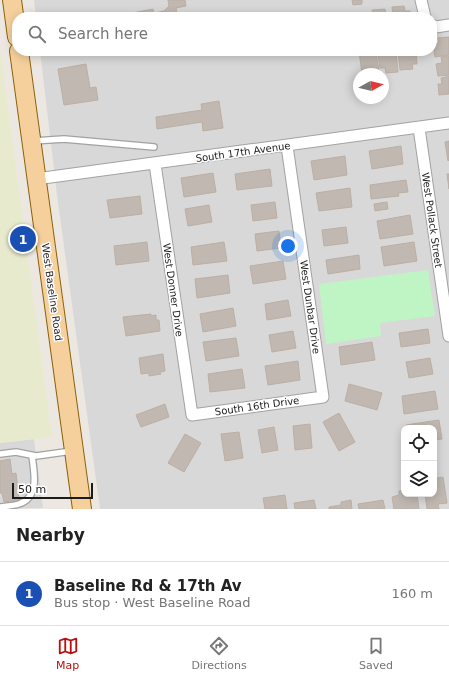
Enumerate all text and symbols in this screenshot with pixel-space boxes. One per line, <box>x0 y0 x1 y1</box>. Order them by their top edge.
search box <box>12 12 437 56</box>
icon: search <box>26 23 48 45</box>
text: Search here <box>58 25 148 43</box>
north arrow <box>353 68 389 104</box>
street label: South 17th Avenue <box>195 140 291 164</box>
street label: West Pollack Street <box>420 172 444 268</box>
pin: 1 <box>10 224 36 254</box>
your location <box>278 236 298 256</box>
street label: West Baseline Road <box>40 242 64 342</box>
street label: West Donner Drive <box>161 243 185 337</box>
street label: West Dunbar Drive <box>298 259 322 355</box>
street label: South 16th Drive <box>214 395 300 417</box>
map controls <box>401 425 437 497</box>
button: locate <box>401 425 437 461</box>
button: layers <box>401 461 437 497</box>
scale bar <box>12 481 93 500</box>
text: 50 m <box>18 483 46 496</box>
text: Nearby <box>16 525 85 545</box>
text: Baseline Rd & 17th Av <box>54 577 242 595</box>
text: 1 <box>24 586 34 601</box>
text: 160 m <box>391 586 433 601</box>
text: Bus stop · West Baseline Road <box>54 595 251 610</box>
tab: Map <box>56 635 79 672</box>
tab: Directions <box>191 635 247 672</box>
tab: Saved <box>359 635 393 672</box>

